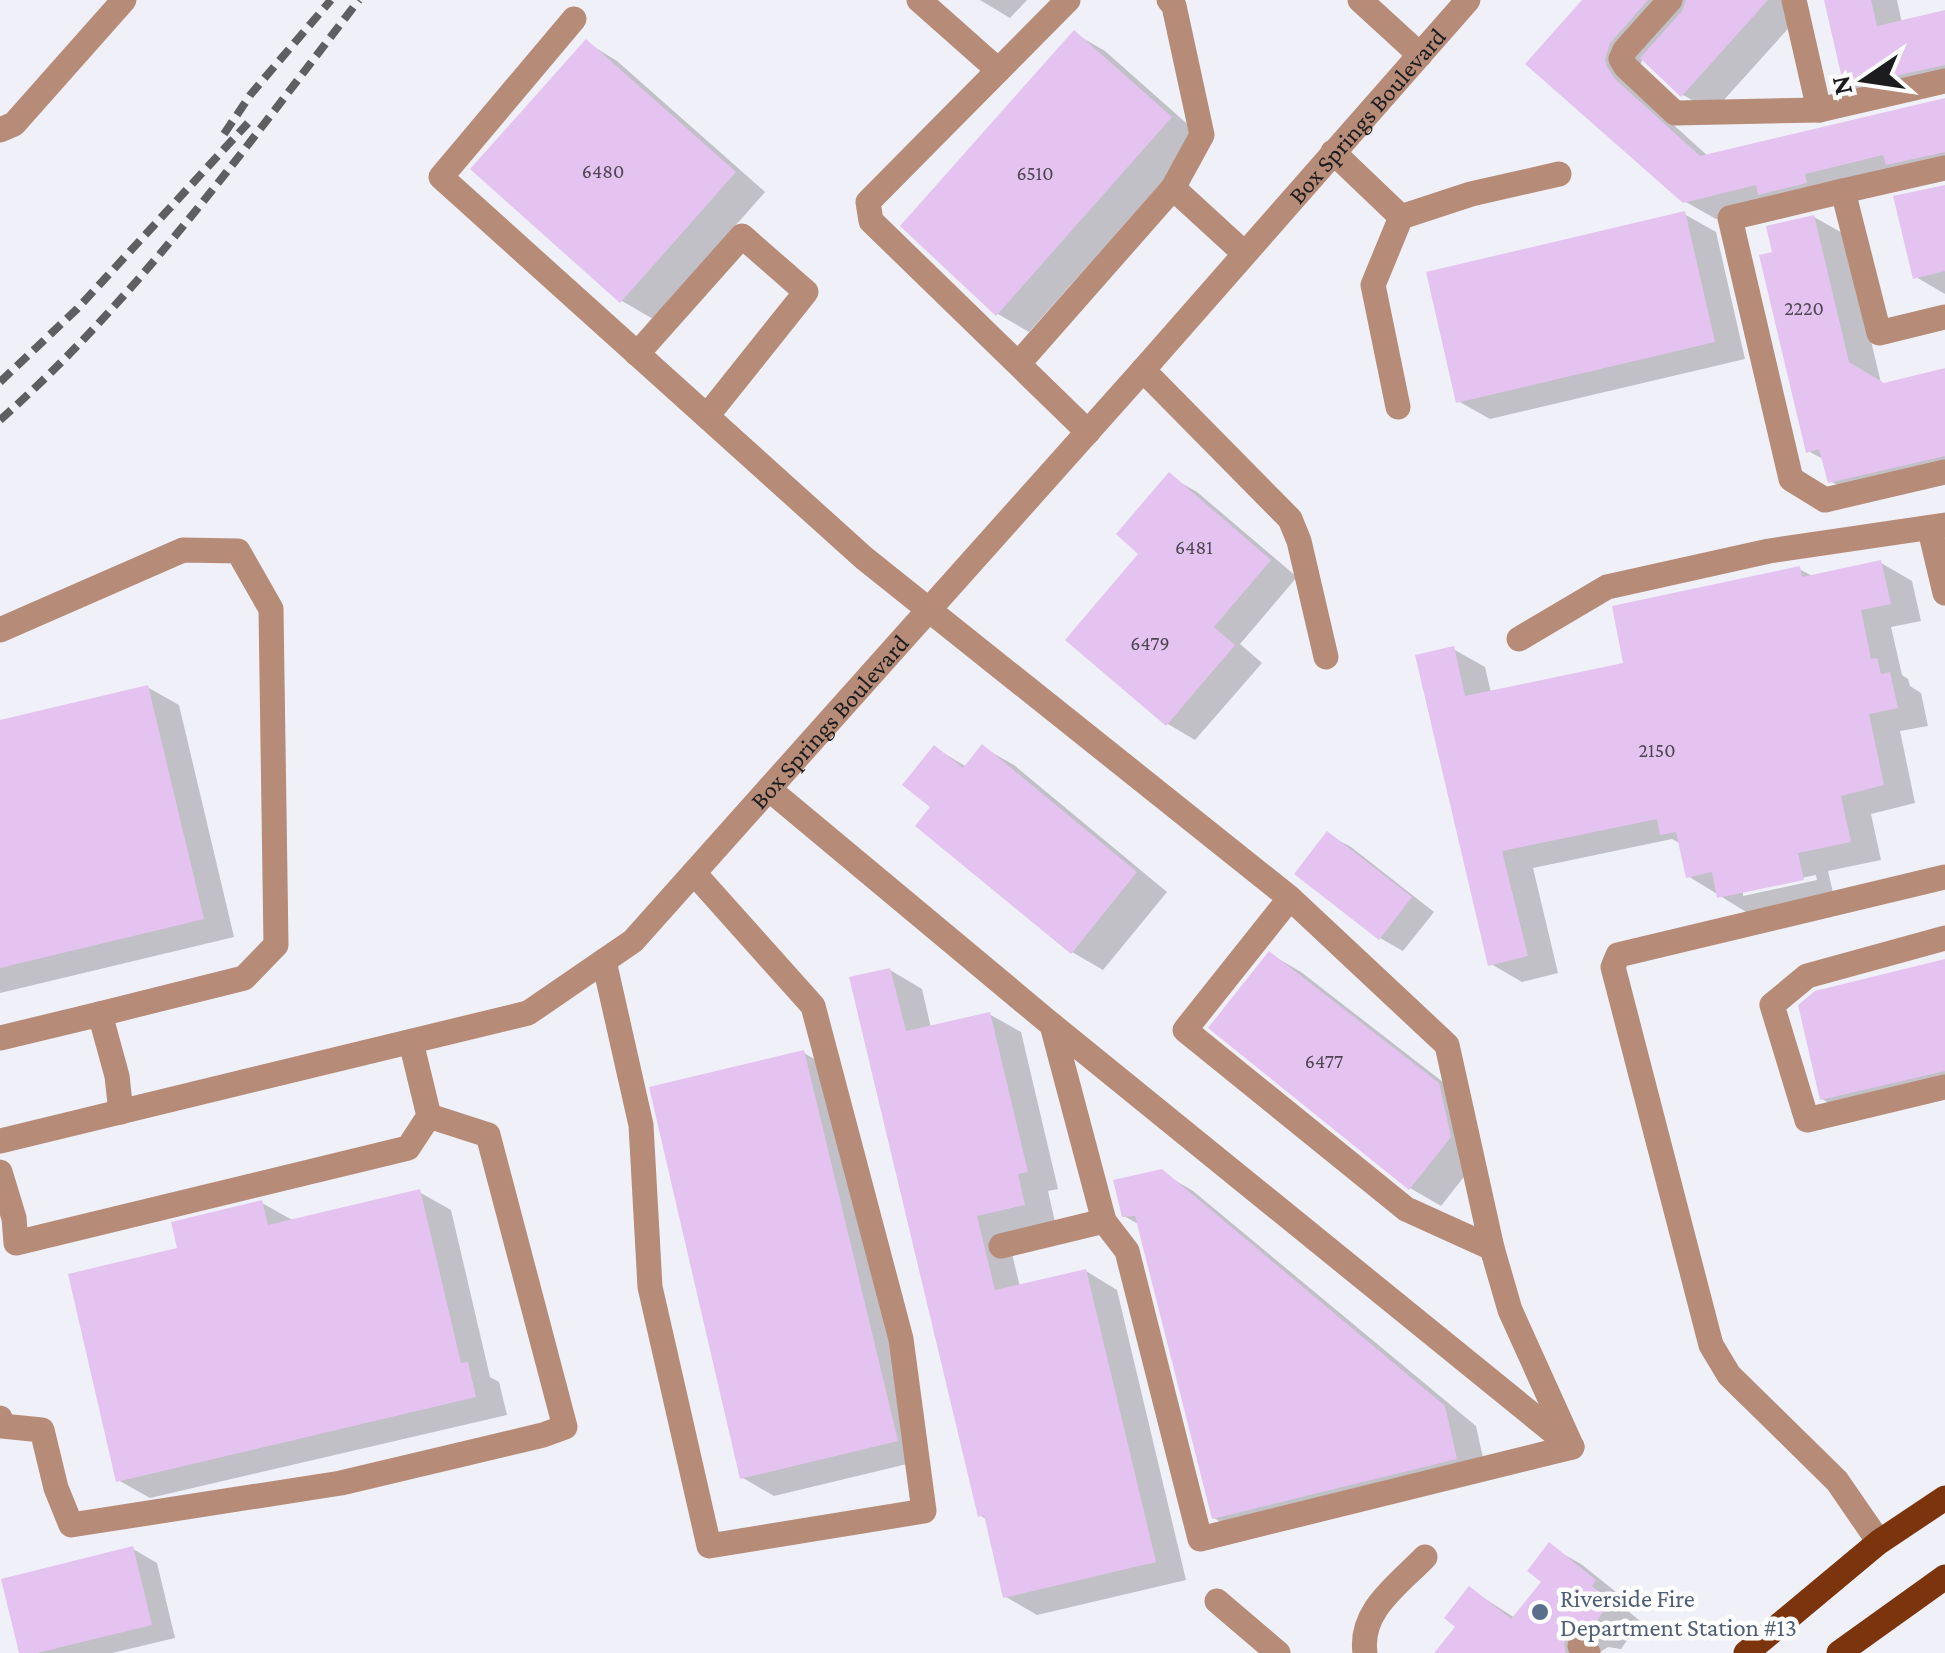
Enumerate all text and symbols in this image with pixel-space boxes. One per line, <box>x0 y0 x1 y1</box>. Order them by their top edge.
street label: Box Springs Boulevard <box>1283 23 1451 208</box>
north arrow <box>1815 30 1915 130</box>
text: N <box>1824 73 1858 98</box>
house number: 6480 <box>582 160 624 182</box>
house number: 6510 <box>1016 162 1054 184</box>
house number: 2220 <box>1784 297 1824 319</box>
house number: 6481 <box>1175 536 1213 558</box>
street label: Box Springs Boulevard <box>745 629 914 814</box>
house number: 6479 <box>1130 632 1170 654</box>
house number: 2150 <box>1639 739 1675 761</box>
house number: 6477 <box>1305 1050 1343 1072</box>
place label: Riverside Fire Department Station #13 <box>1560 1585 1797 1642</box>
marker: Riverside Fire Department Station #13 <box>1529 1601 1551 1623</box>

